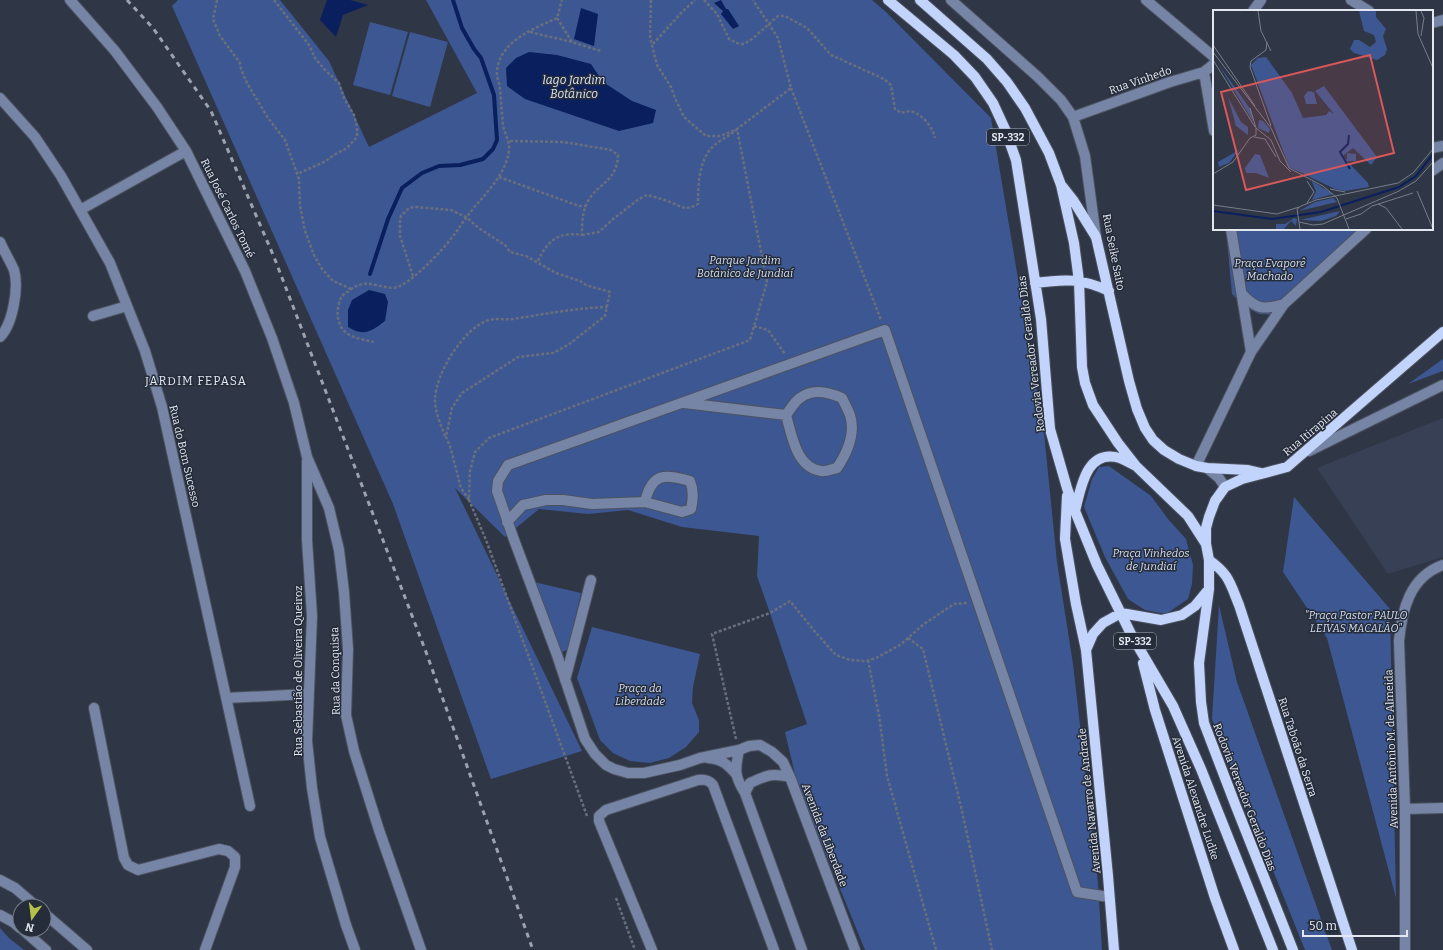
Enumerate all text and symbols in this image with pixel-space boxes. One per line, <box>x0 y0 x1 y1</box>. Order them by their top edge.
inset map <box>1213 10 1433 230</box>
street label: Rua Vinhedo <box>1107 64 1173 97</box>
water label: lago Jardim Botânico <box>543 73 606 101</box>
road number: SP-332 <box>987 129 1029 145</box>
street label: Rua José Carlos Tomé <box>198 157 257 260</box>
street label: Rua Seike Saito <box>1100 213 1127 291</box>
park label: Parque Jardim Botânico de Jundiaí <box>697 254 794 280</box>
park label: Praça Evaporê Machado <box>1234 257 1306 283</box>
street label: Rodovia Vereador Geraldo Dias <box>1015 275 1048 433</box>
district label: JARDIM FEPASA <box>144 374 247 388</box>
street label: Rua do Bom Sucesso <box>166 404 203 509</box>
street label: Rua Itirapina <box>1281 406 1340 459</box>
park label: Praça Vinhedos de Jundiaí <box>1112 547 1190 573</box>
street label: Rua Sebastião de Oliveira Queiroz <box>292 585 305 757</box>
park label: "Praça Pastor PAULO LEIVAS MACALÃO" <box>1304 609 1408 635</box>
street label: Rua da Conquista <box>328 627 343 715</box>
road number: SP-332 <box>1114 633 1156 649</box>
street label: Avenida Antônio M. de Almeida <box>1382 669 1401 829</box>
park label: Praça da Liberdade <box>615 682 665 708</box>
street label: Rua Taboão da Serra <box>1275 696 1320 798</box>
street label: Rodovia Vereador Geraldo Dias <box>1210 721 1279 873</box>
street label: Avenida Navarro de Andrade <box>1075 728 1104 874</box>
street label: Avenida Alexandre Ludke <box>1169 735 1222 862</box>
street label: Avenida da Liberdade <box>799 782 850 889</box>
north arrow <box>12 898 52 938</box>
scale bar <box>1303 912 1407 938</box>
text: 50 m <box>1309 919 1338 933</box>
text: N <box>24 920 35 935</box>

